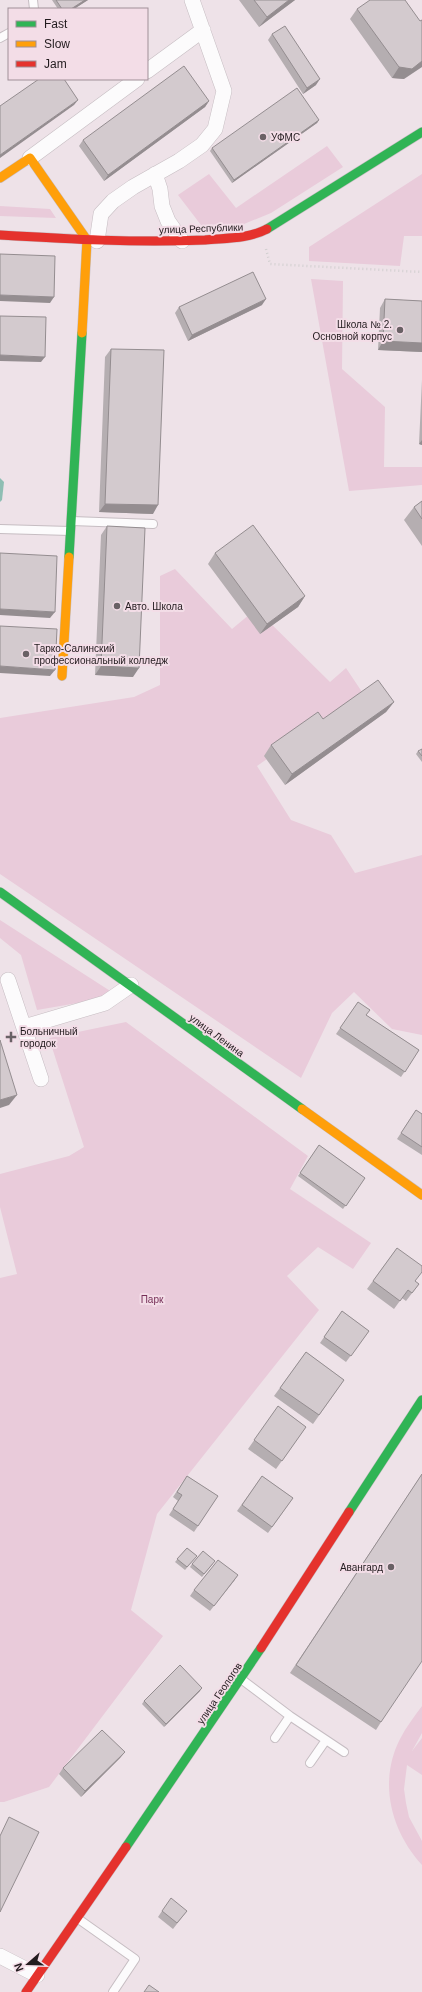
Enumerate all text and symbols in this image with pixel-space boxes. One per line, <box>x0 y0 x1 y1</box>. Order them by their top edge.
legend <box>8 8 148 80</box>
text: Fast <box>44 17 68 31</box>
text: Slow <box>44 37 70 51</box>
text: Jam <box>44 57 67 71</box>
marker: УФМС <box>258 132 268 142</box>
place label: УФМС <box>271 132 300 143</box>
street label: улица Республики <box>159 222 243 235</box>
place label: Школа № 2. Основной корпус <box>312 319 392 342</box>
marker: Школа № 2. Основной корпус <box>395 325 405 335</box>
marker: Авто. Школа <box>112 601 122 611</box>
place label: Авто. Школа <box>125 601 183 612</box>
place label: Тарко-Салинский профессиональный колледж <box>34 643 168 666</box>
marker: Тарко-Салинский профессиональный колледж <box>21 649 31 659</box>
street label: улица Ленина <box>187 1012 246 1059</box>
place label: Больничный городок <box>20 1026 78 1049</box>
marker: Больничный городок <box>5 1031 17 1043</box>
park label: Парк <box>141 1294 164 1305</box>
place label: Авангард <box>340 1562 383 1573</box>
marker: Авангард <box>386 1562 396 1572</box>
street label: улица Геологов <box>195 1660 244 1726</box>
north arrow <box>8 1944 48 1984</box>
text: N <box>12 1962 26 1973</box>

